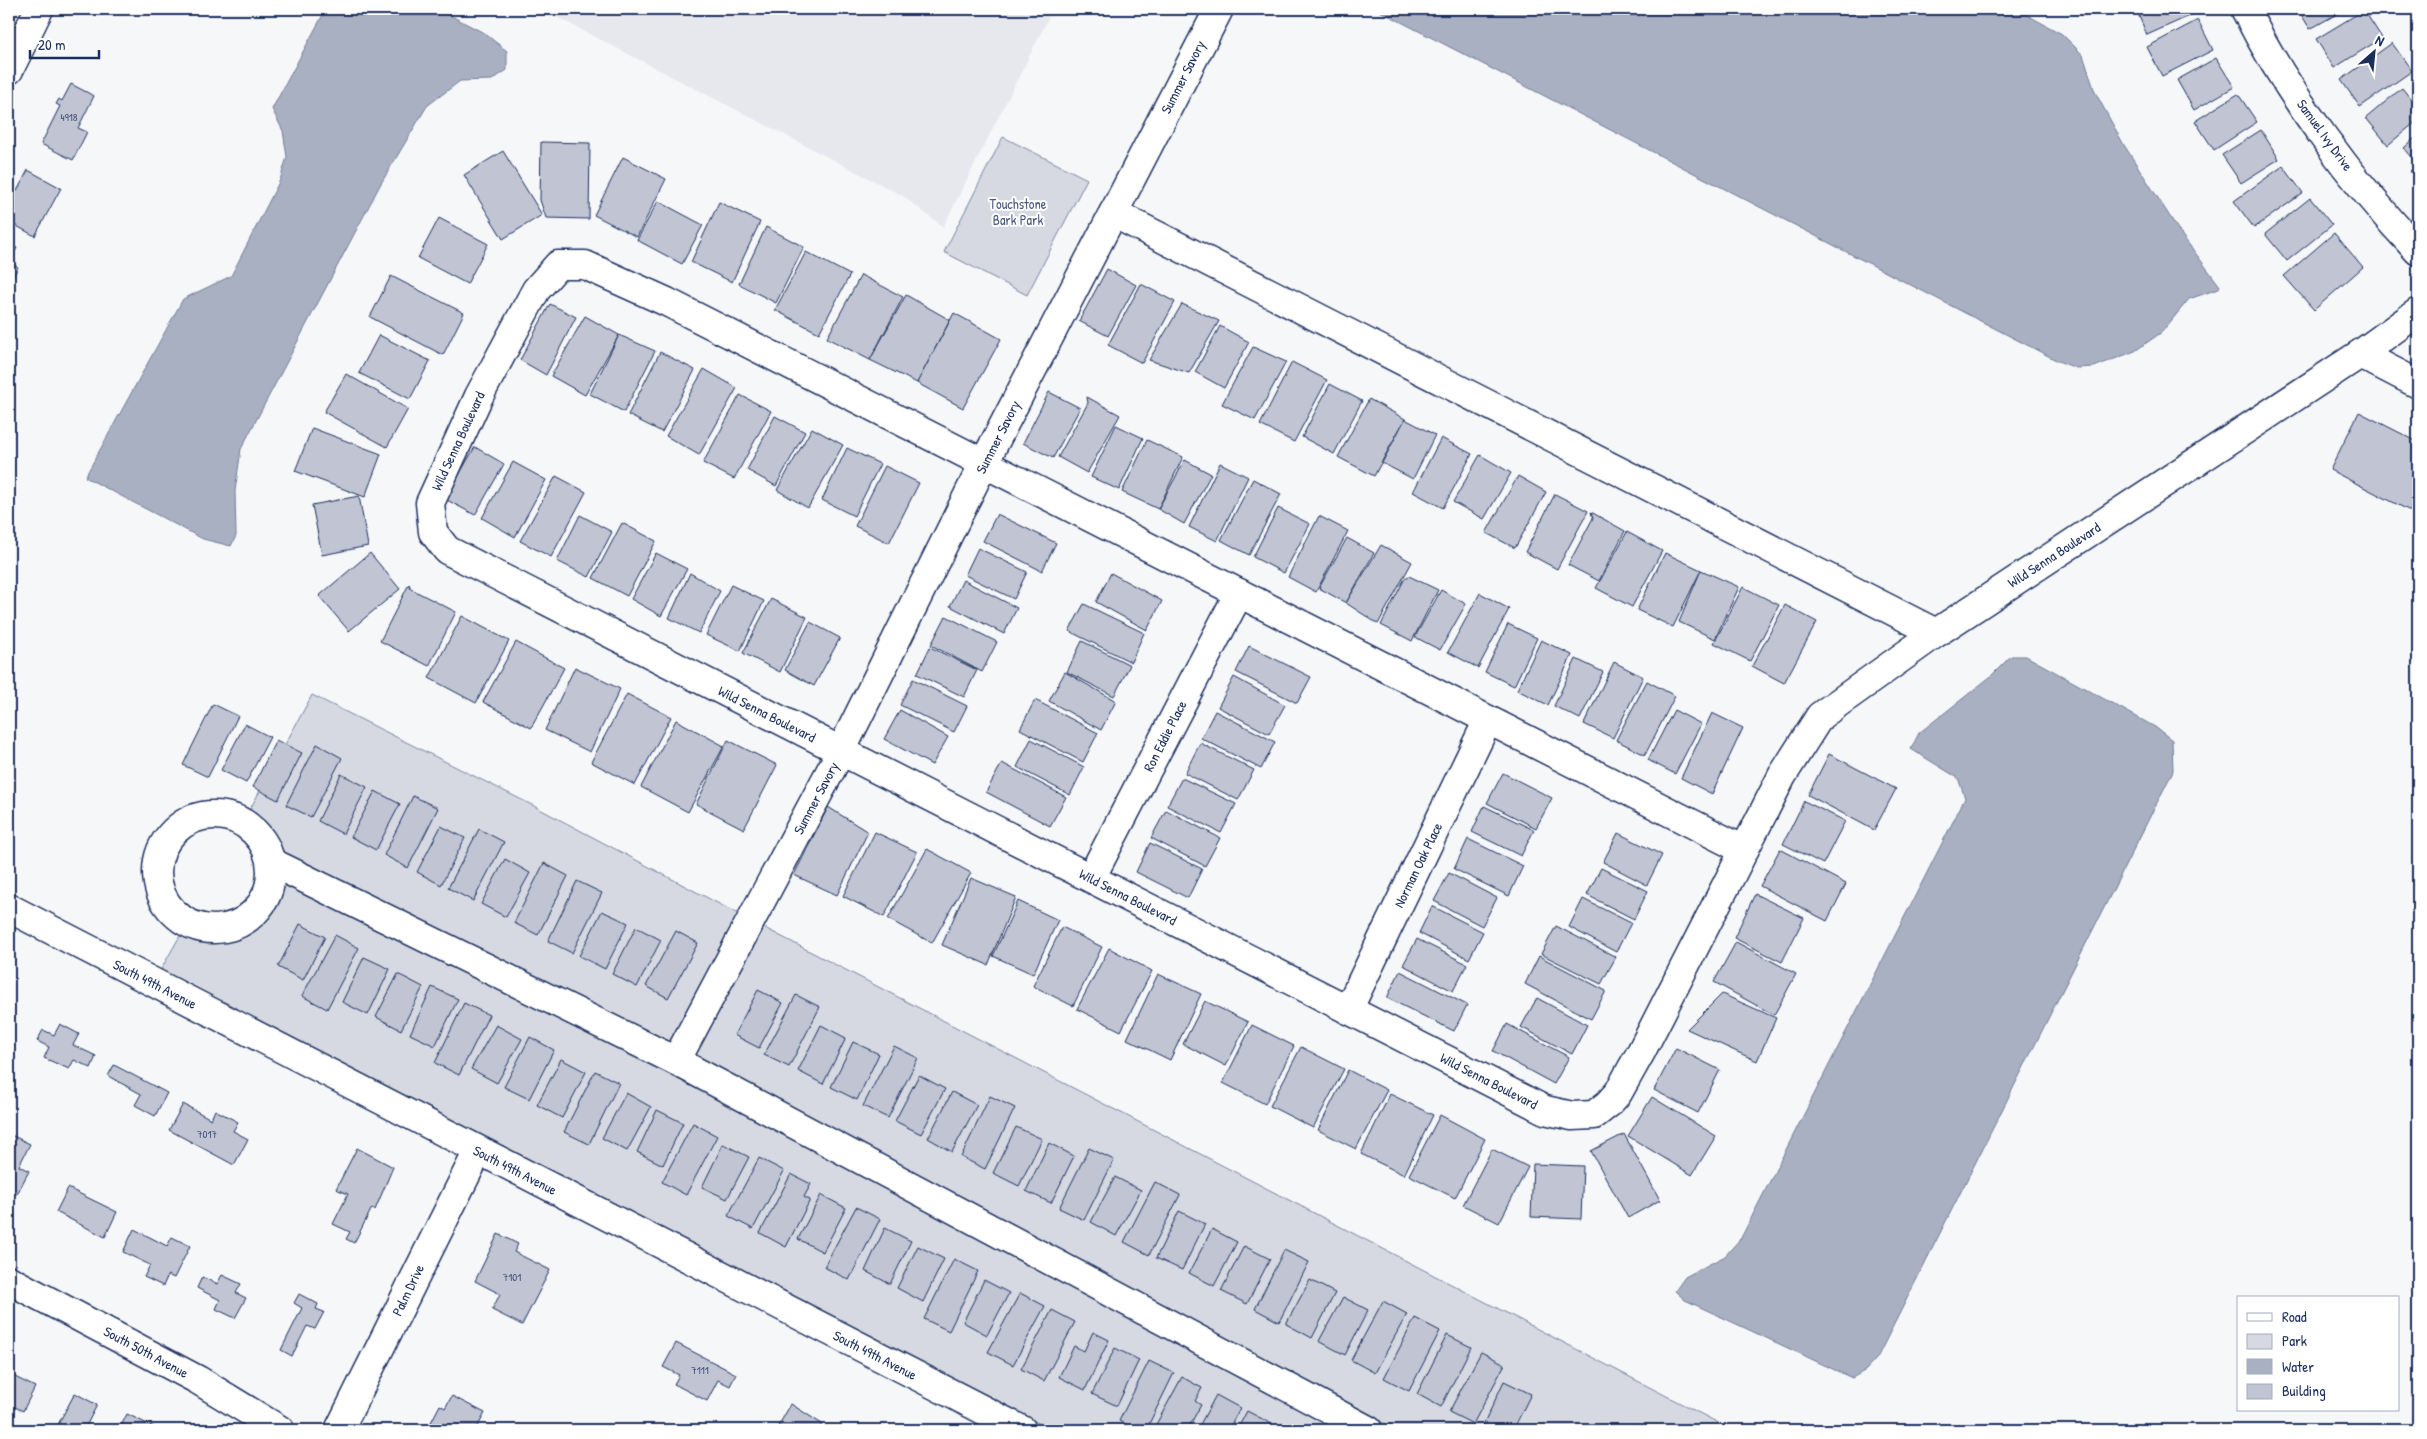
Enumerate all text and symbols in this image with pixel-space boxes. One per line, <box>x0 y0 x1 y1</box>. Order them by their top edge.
scale bar <box>30 28 99 60</box>
north arrow <box>2350 28 2400 78</box>
text: N <box>2372 30 2388 50</box>
text: 20 m <box>38 34 65 55</box>
street label: Summer Savory <box>1156 37 1210 117</box>
street label: Samuel Ivy Drive <box>2292 95 2358 175</box>
house number: 4918 <box>61 110 78 124</box>
park label: Touchstone Bark Park <box>990 194 1047 229</box>
street label: Wild Senna Boulevard <box>426 388 489 493</box>
street label: Summer Savory <box>971 397 1025 477</box>
street label: Wild Senna Boulevard <box>2004 517 2104 592</box>
street label: Wild Senna Boulevard <box>715 681 820 747</box>
street label: Ron Eddie Place <box>1138 697 1191 775</box>
street label: Summer Savory <box>788 758 844 838</box>
street label: Norman Oak Place <box>1389 819 1447 910</box>
street label: Wild Senna Boulevard <box>1076 864 1181 930</box>
street label: South 49th Avenue <box>110 954 201 1013</box>
street label: Wild Senna Boulevard <box>1437 1048 1542 1114</box>
house number: 7017 <box>197 1127 217 1141</box>
street label: South 49th Avenue <box>470 1140 561 1199</box>
street label: Palm Drive <box>387 1261 428 1319</box>
house number: 7101 <box>503 1270 521 1284</box>
legend <box>2237 1296 2400 1412</box>
text: Road <box>2282 1306 2307 1327</box>
street label: South 50th Avenue <box>101 1321 192 1382</box>
street label: South 49th Avenue <box>830 1325 921 1384</box>
text: Park <box>2282 1330 2307 1351</box>
text: Water <box>2282 1356 2314 1377</box>
house number: 7111 <box>691 1363 709 1377</box>
text: Building <box>2282 1380 2326 1401</box>

